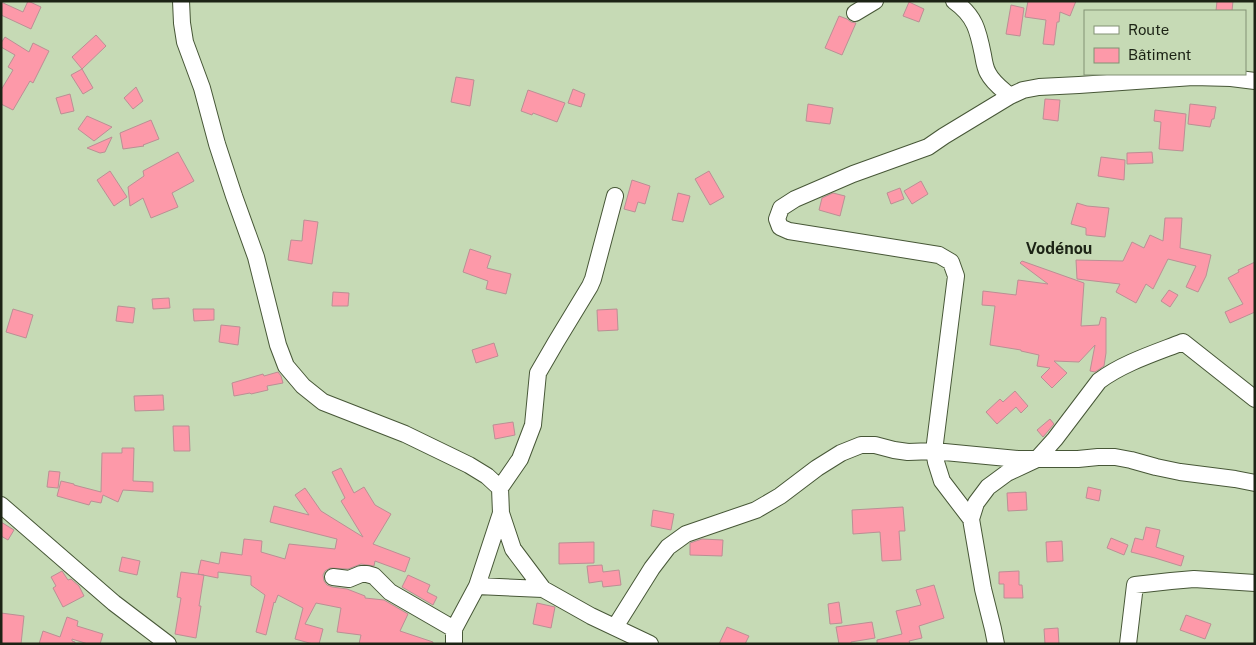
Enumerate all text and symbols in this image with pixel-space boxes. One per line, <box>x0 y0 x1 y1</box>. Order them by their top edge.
legend <box>1084 10 1246 75</box>
text: Route <box>1128 21 1169 38</box>
text: Bâtiment <box>1128 46 1191 63</box>
district label: Vodénou <box>1026 239 1092 258</box>

